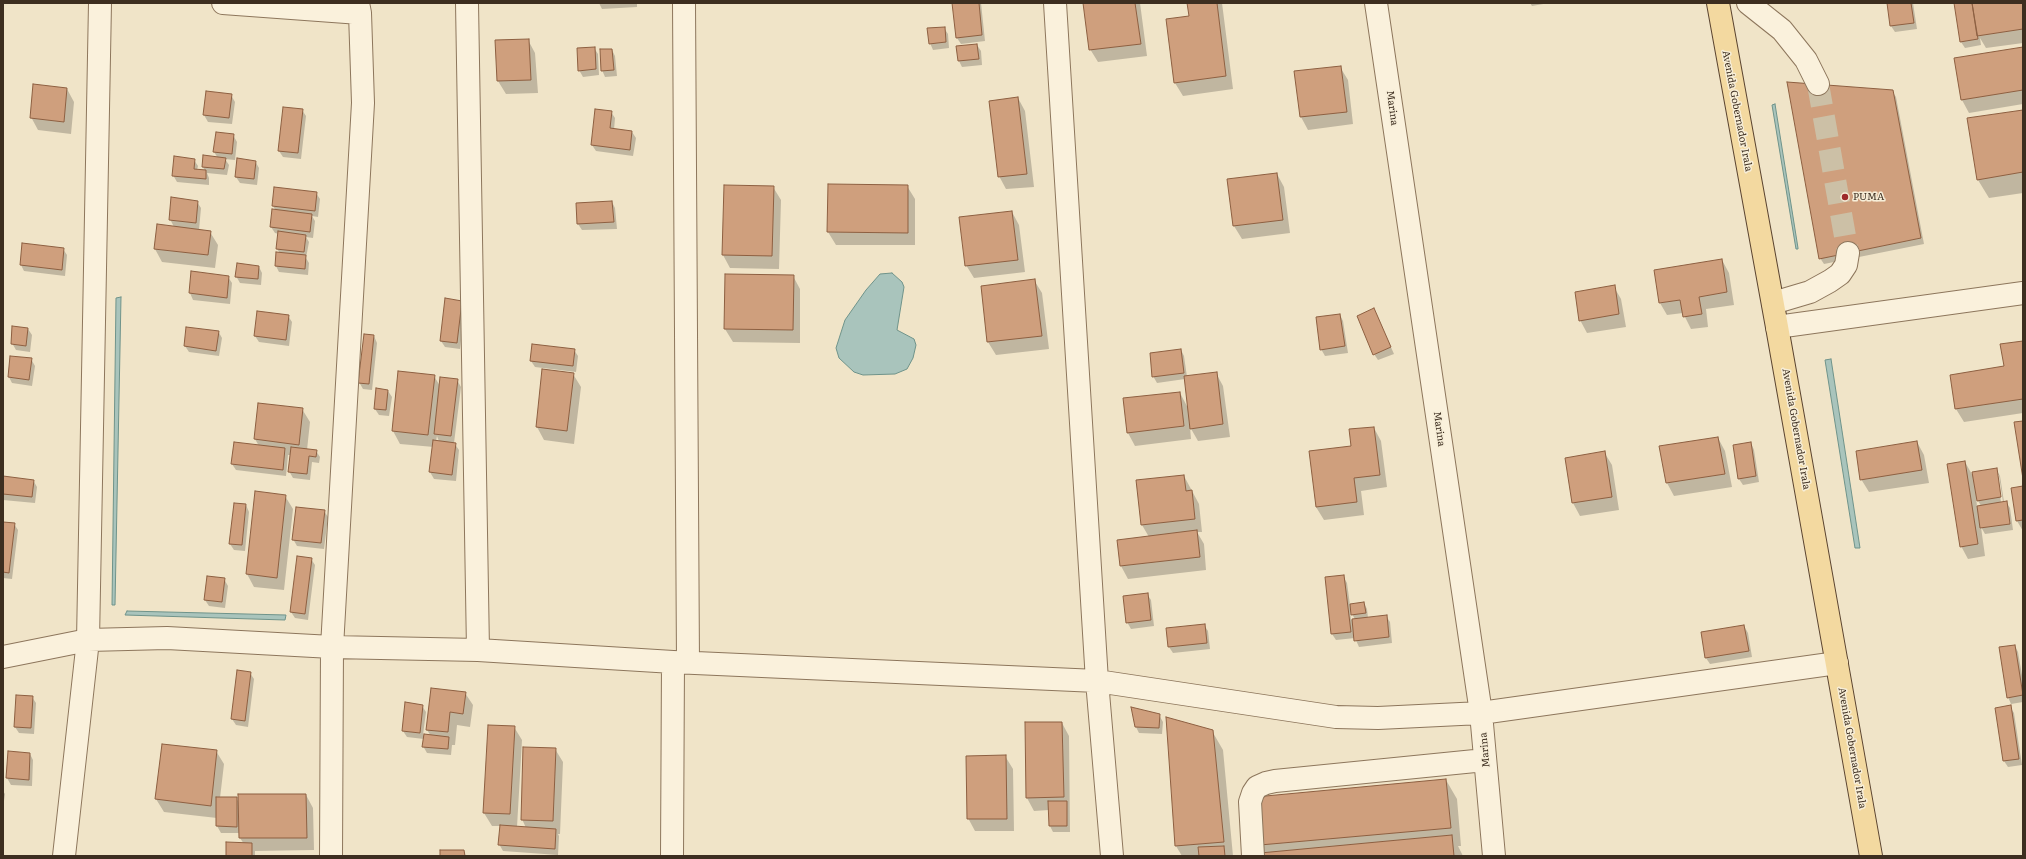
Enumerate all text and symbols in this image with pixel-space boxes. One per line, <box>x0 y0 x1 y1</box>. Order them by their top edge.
street label: Avenida Gobernador Irala <box>1719 49 1755 173</box>
street label: Marina <box>1384 90 1400 126</box>
place label: PUMA <box>1853 191 1884 203</box>
marker: PUMA <box>1840 192 1850 202</box>
street label: Avenida Gobernador Irala <box>1779 367 1813 491</box>
street label: Marina <box>1431 411 1447 447</box>
street label: Avenida Gobernador Irala <box>1835 686 1869 810</box>
street label: Marina <box>1477 732 1493 768</box>

